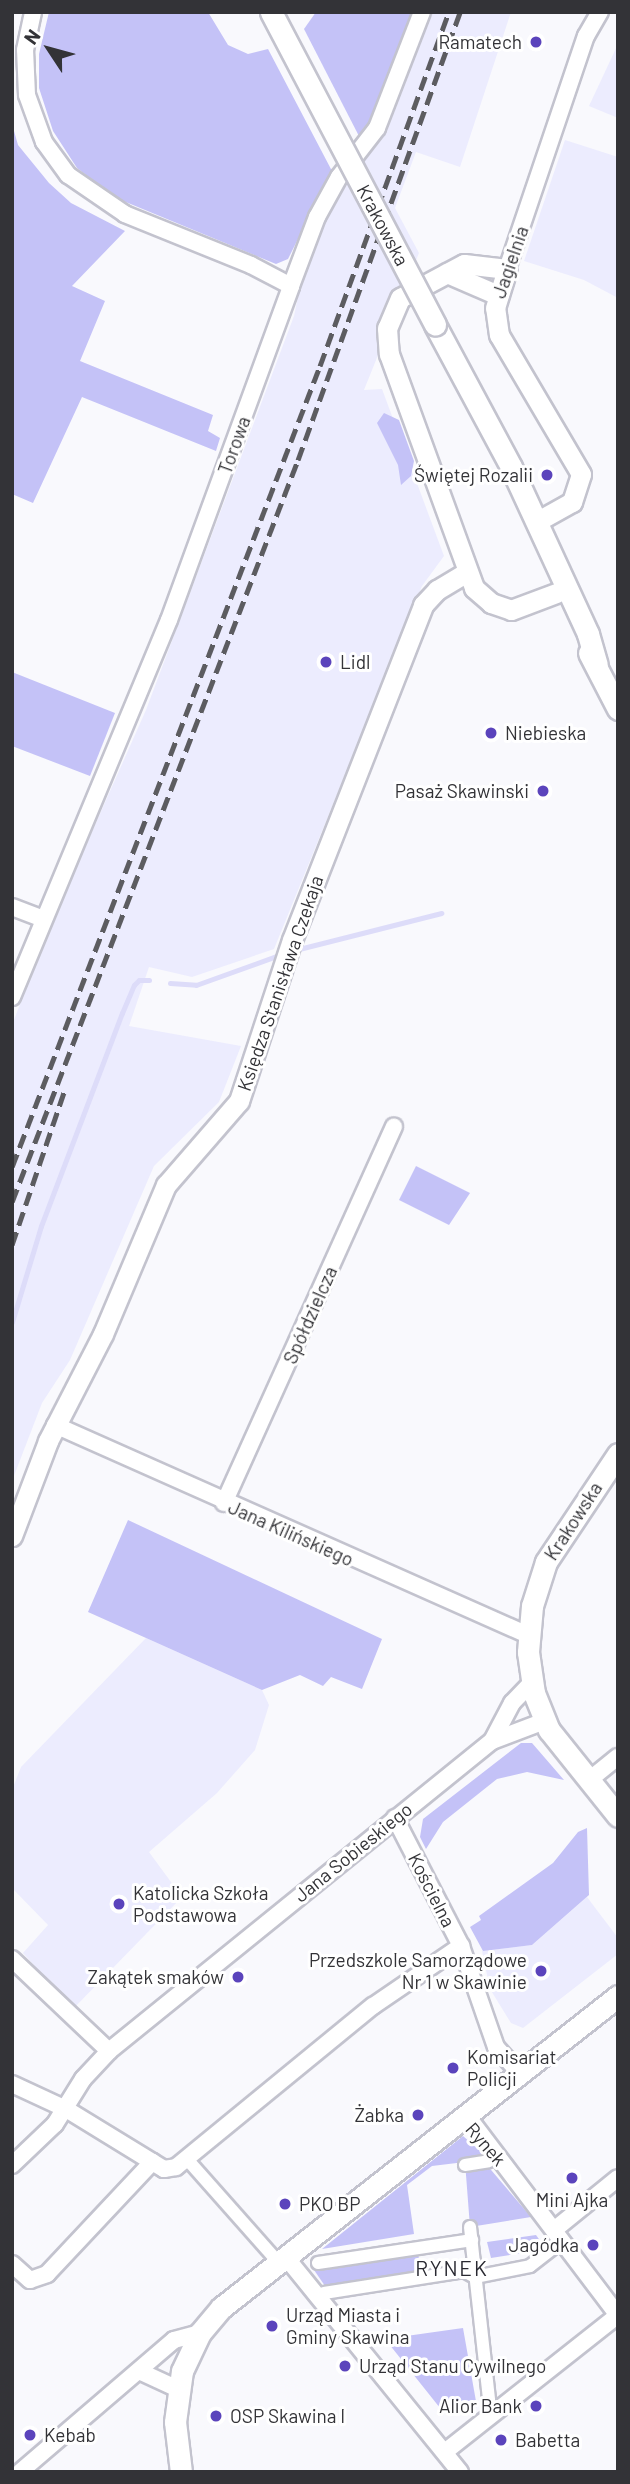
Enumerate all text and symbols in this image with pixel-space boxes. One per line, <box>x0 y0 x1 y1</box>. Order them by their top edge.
north arrow <box>14 14 84 84</box>
text: N <box>19 24 45 48</box>
place label: Ramatech <box>438 31 522 53</box>
marker: Ramatech <box>528 34 544 50</box>
street label: Krakowska <box>352 181 414 269</box>
street label: Jagielnia <box>487 223 533 301</box>
street label: Torowa <box>213 413 255 477</box>
place label: Świętej Rozalii <box>414 464 533 486</box>
marker: Świętej Rozalii <box>539 467 555 483</box>
place label: Lidl <box>340 651 370 673</box>
marker: Lidl <box>318 654 334 670</box>
place label: Niebieska <box>505 722 586 744</box>
marker: Niebieska <box>483 725 499 741</box>
place label: Pasaż Skawinski <box>395 780 529 802</box>
marker: Pasaż Skawinski <box>535 783 551 799</box>
street label: Księdza Stanisława Czekaja <box>232 872 328 1094</box>
street label: Spółdzielcza <box>278 1263 342 1367</box>
street label: Krakowska <box>539 1478 607 1564</box>
street label: Jana Kilińskiego <box>225 1495 357 1571</box>
street label: Jana Sobieskiego <box>289 1797 417 1907</box>
street label: Kościelna <box>404 1849 460 1931</box>
place label: Katolicka Szkoła Podstawowa <box>133 1882 268 1926</box>
marker: Katolicka Szkoła Podstawowa <box>111 1896 127 1912</box>
place label: Przedszkole Samorządowe Nr 1 w Skawinie <box>309 1949 527 1993</box>
marker: Przedszkole Samorządowe Nr 1 w Skawinie <box>533 1963 549 1979</box>
place label: Zakątek smaków <box>88 1966 224 1988</box>
marker: Zakątek smaków <box>230 1969 246 1985</box>
place label: Komisariat Policji <box>467 2046 556 2090</box>
marker: Komisariat Policji <box>445 2060 461 2076</box>
place label: Żabka <box>354 2104 404 2126</box>
marker: Żabka <box>410 2107 426 2123</box>
street label: Rynek <box>461 2118 511 2170</box>
marker: Mini Ajka <box>564 2170 580 2186</box>
place label: Mini Ajka <box>536 2189 608 2211</box>
place label: PKO BP <box>299 2193 360 2215</box>
marker: PKO BP <box>277 2196 293 2212</box>
place label: Jagódka <box>509 2234 579 2256</box>
marker: Jagódka <box>585 2237 601 2253</box>
district label: RYNEK <box>416 2255 488 2281</box>
place label: Urząd Miasta i Gminy Skawina <box>286 2304 409 2348</box>
marker: Urząd Miasta i Gminy Skawina <box>264 2318 280 2334</box>
place label: Urząd Stanu Cywilnego <box>359 2355 546 2377</box>
marker: Urząd Stanu Cywilnego <box>337 2358 353 2374</box>
place label: Alior Bank <box>439 2395 522 2417</box>
marker: Alior Bank <box>528 2398 544 2414</box>
place label: OSP Skawina I <box>230 2405 345 2427</box>
marker: OSP Skawina I <box>208 2408 224 2424</box>
place label: Kebab <box>44 2424 96 2446</box>
marker: Kebab <box>22 2427 38 2443</box>
place label: Babetta <box>515 2429 580 2451</box>
marker: Babetta <box>493 2432 509 2448</box>

